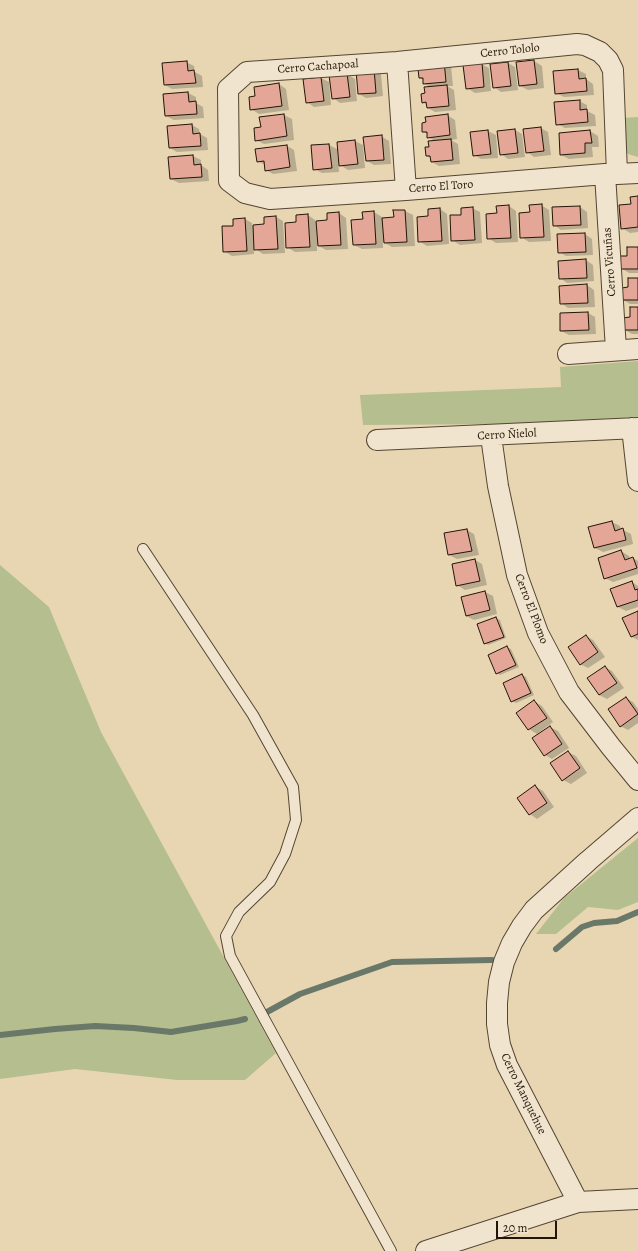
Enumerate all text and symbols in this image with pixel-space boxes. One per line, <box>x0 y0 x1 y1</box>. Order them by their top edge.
street label: Cerro Tololo <box>480 41 540 61</box>
street label: Cerro Cachapoal <box>277 57 359 77</box>
street label: Cerro El Toro <box>408 178 474 196</box>
street label: Cerro Vicuñas <box>600 227 620 297</box>
street label: Cerro Ñielol <box>477 426 537 444</box>
street label: Cerro El Plomo <box>511 572 551 646</box>
street label: Cerro Manquehue <box>497 1051 549 1137</box>
scale bar <box>498 1213 559 1239</box>
text: 20 m <box>503 1220 527 1236</box>

